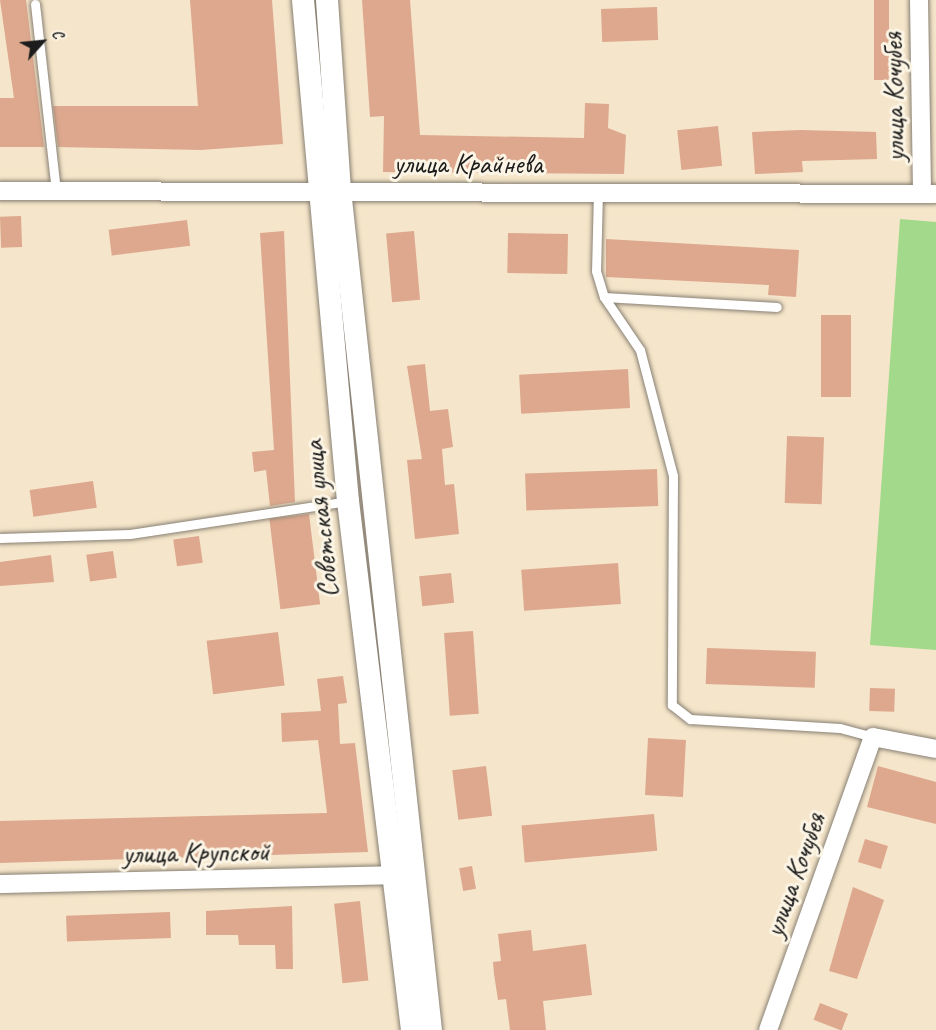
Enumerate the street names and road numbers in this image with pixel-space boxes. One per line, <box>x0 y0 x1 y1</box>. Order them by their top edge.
street label: улица Кочубея <box>876 32 912 162</box>
street label: улица Крайнева <box>393 147 543 181</box>
street label: Советская улица <box>296 437 346 601</box>
street label: улица Кочубея <box>757 809 833 941</box>
street label: улица Крупской <box>122 835 270 871</box>

